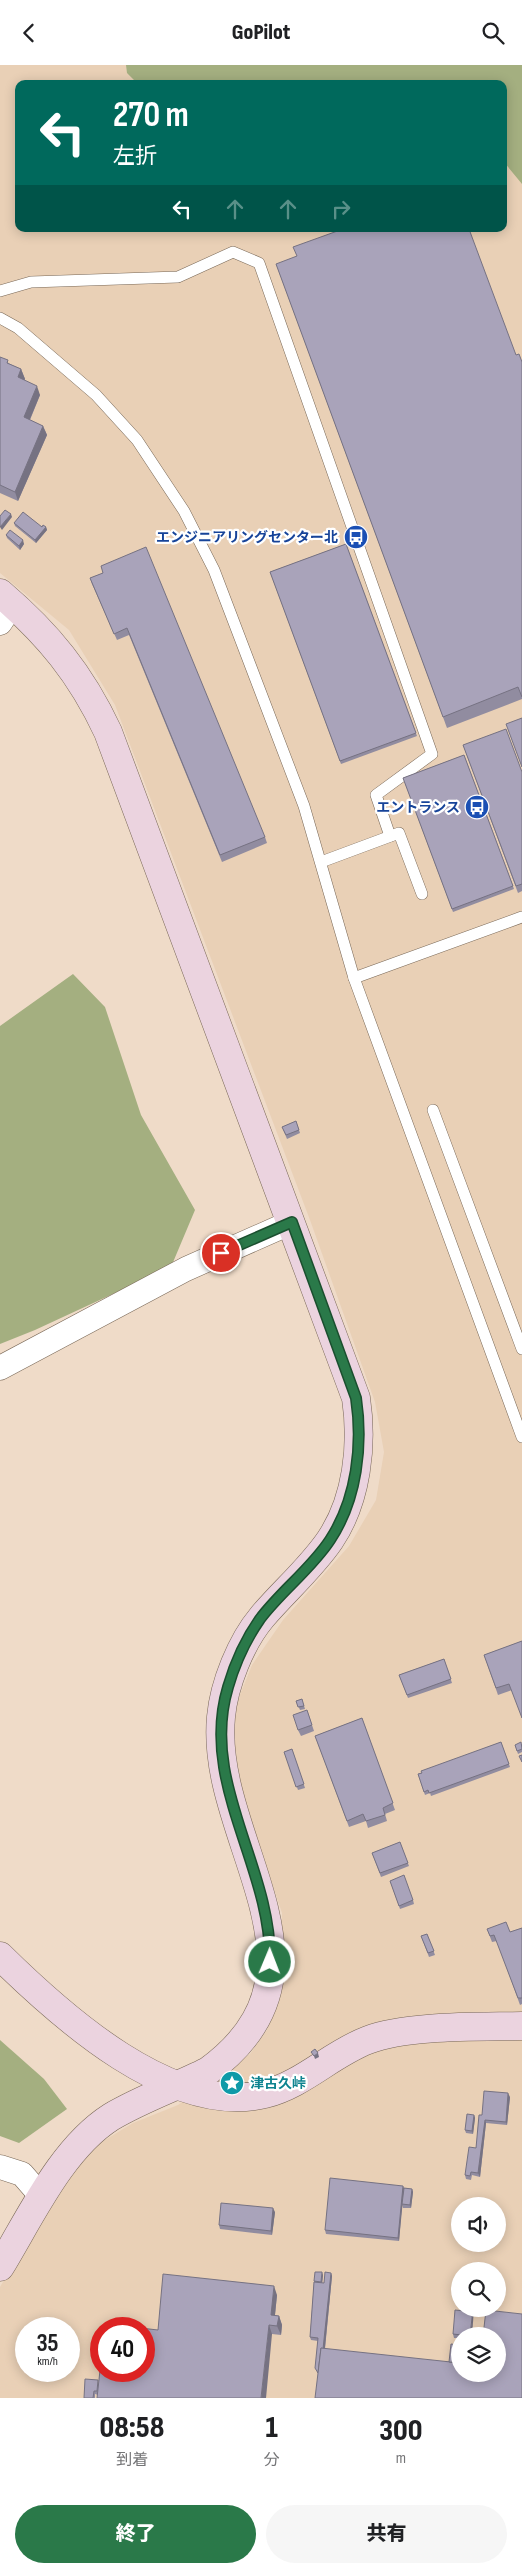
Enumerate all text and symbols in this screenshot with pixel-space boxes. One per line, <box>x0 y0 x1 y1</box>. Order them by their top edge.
icon: back <box>15 19 43 47</box>
text: GoPilot <box>232 19 290 46</box>
icon: search <box>479 19 507 47</box>
text: 270 m <box>113 94 189 137</box>
icon: left <box>30 100 95 165</box>
text: 左折 <box>113 143 157 170</box>
icon: left <box>168 195 196 223</box>
icon: ahead <box>221 195 249 223</box>
icon: ahead <box>274 195 302 223</box>
icon: right <box>327 195 355 223</box>
bus stop icon: エンジニアリングセンター北 <box>343 524 369 550</box>
place label: エンジニアリングセンター北 <box>156 529 338 546</box>
bus stop icon: エントランス <box>464 794 490 820</box>
place label: エントランス <box>376 799 460 816</box>
pin <box>200 1232 242 1274</box>
icon: arrive <box>207 1239 235 1267</box>
position arrow <box>243 1935 295 1987</box>
place icon: 津古久峠 <box>219 2070 245 2096</box>
place label: 津古久峠 <box>250 2075 306 2092</box>
map controls <box>451 2197 506 2382</box>
button: sound <box>451 2197 506 2252</box>
button: search <box>451 2262 506 2317</box>
speed limit sign: 40 <box>90 2317 155 2382</box>
button: layers <box>451 2327 506 2382</box>
text: 35 <box>36 2328 59 2359</box>
text: km/h <box>37 2354 58 2369</box>
text: 08:58 <box>99 2410 164 2446</box>
text: 1 <box>266 2410 278 2446</box>
text: 300 <box>379 2413 422 2449</box>
text: m <box>396 2449 406 2468</box>
text: 到着 <box>116 2451 148 2470</box>
text: 分 <box>264 2451 280 2470</box>
button: 終了 <box>15 2505 256 2563</box>
button: 共有 <box>266 2505 507 2563</box>

